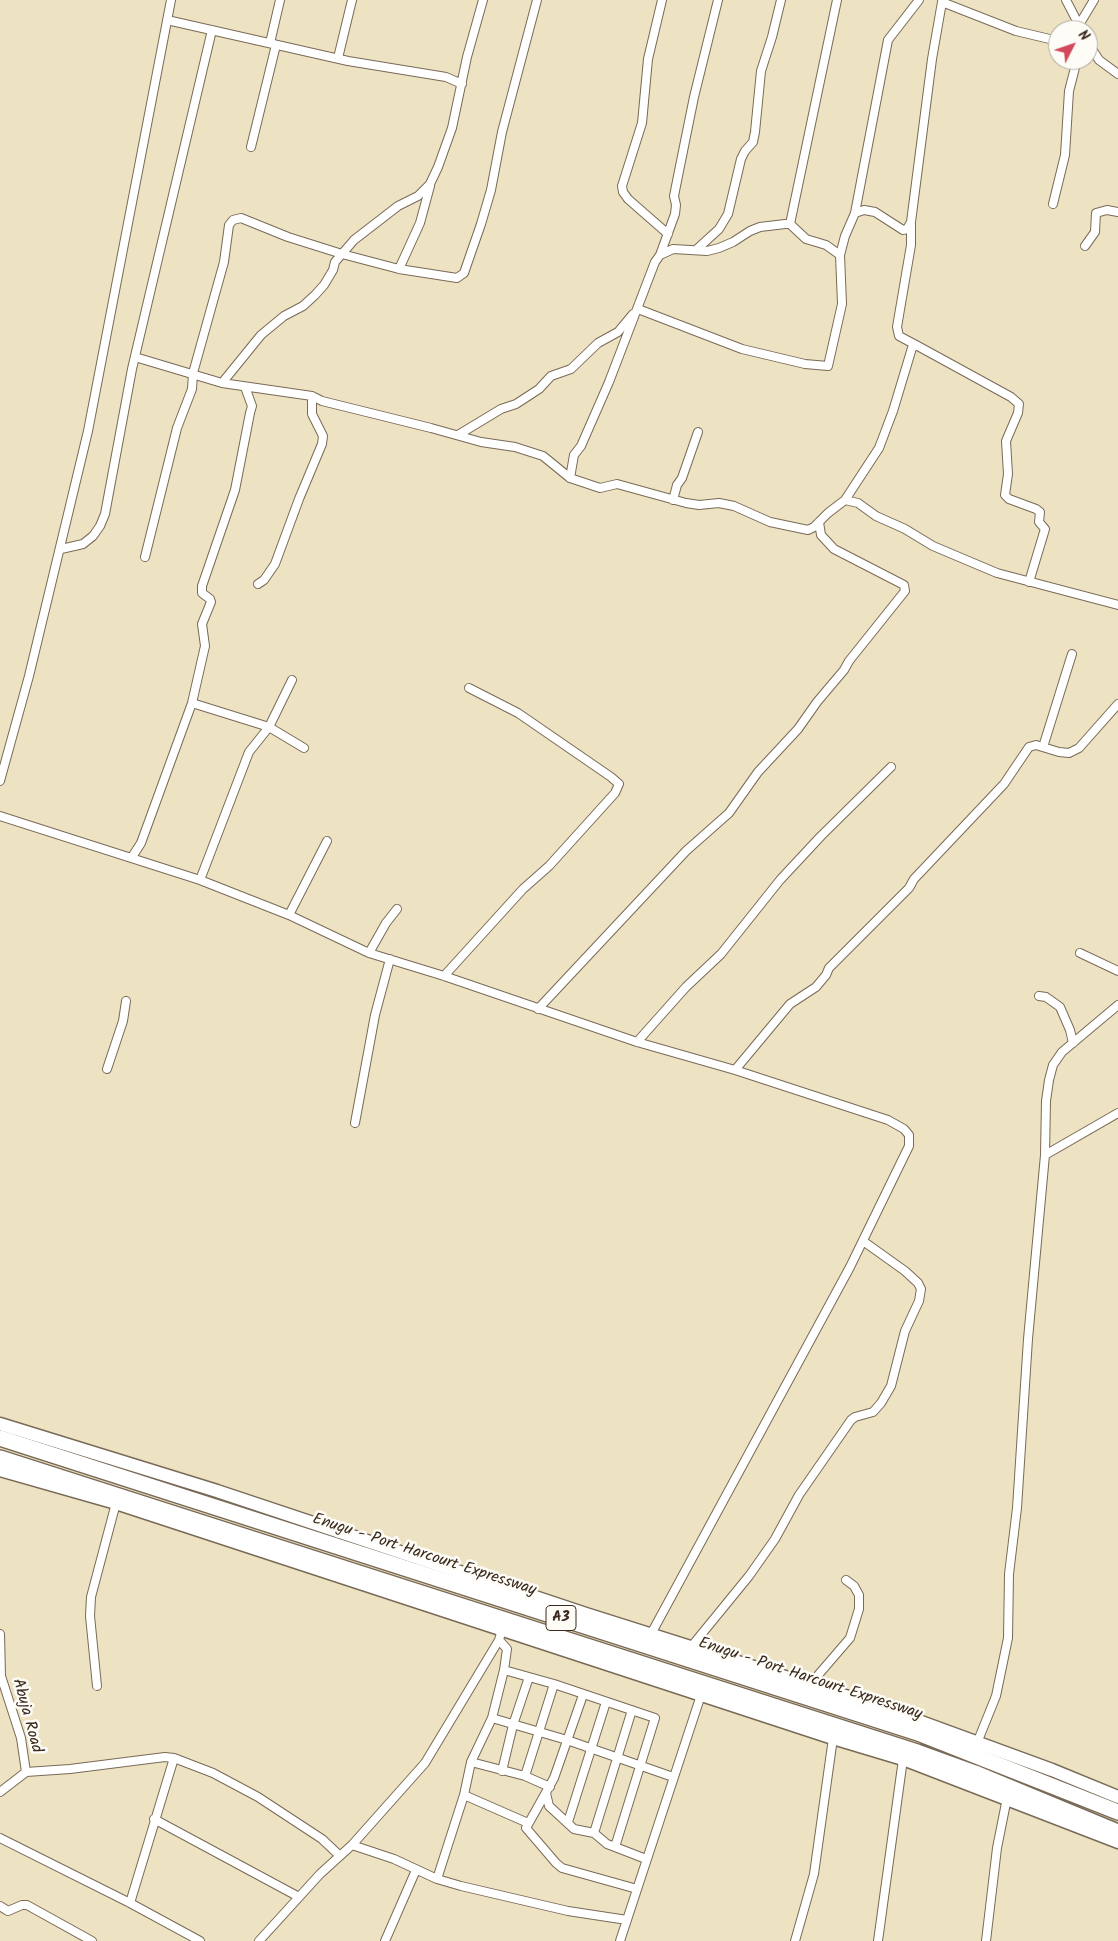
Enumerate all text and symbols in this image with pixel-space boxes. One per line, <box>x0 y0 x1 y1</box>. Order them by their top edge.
north arrow <box>1048 20 1098 70</box>
text: N <box>1072 25 1095 46</box>
street label: Enugu - Port Harcourt Expressway <box>310 1511 538 1601</box>
road number: A3 <box>546 1606 576 1630</box>
street label: Enugu - Port Harcourt Expressway <box>696 1635 924 1725</box>
street label: Abuja Road <box>7 1677 45 1755</box>

